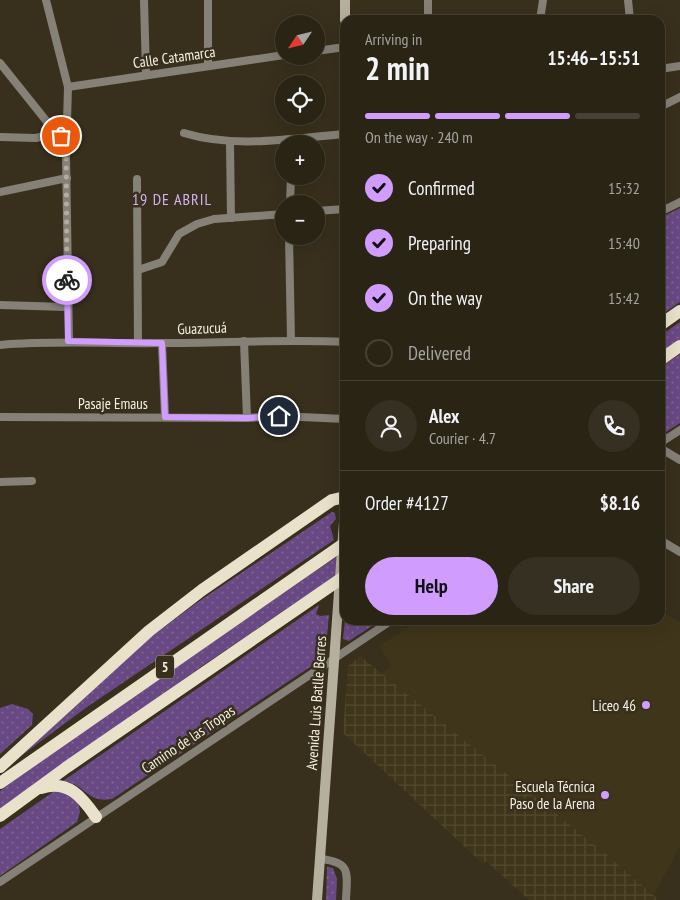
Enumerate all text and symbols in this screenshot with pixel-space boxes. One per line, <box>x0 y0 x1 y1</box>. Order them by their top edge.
north arrow <box>275 15 325 65</box>
map controls <box>275 15 325 245</box>
text: Arriving in <box>365 29 422 49</box>
street label: Calle Catamarca <box>132 42 216 72</box>
text: 15:46–15:51 <box>547 46 640 70</box>
text: 2 min <box>365 47 430 89</box>
button: locate <box>275 75 325 125</box>
pin <box>40 115 82 157</box>
icon: bag <box>47 122 75 150</box>
text: On the way · 240 m <box>365 127 473 147</box>
button: + <box>275 135 325 185</box>
icon: check <box>365 174 393 202</box>
text: Confirmed <box>408 176 475 200</box>
text: 15:32 <box>608 178 640 198</box>
district label: 19 DE ABRIL <box>132 189 212 209</box>
button: − <box>275 195 325 245</box>
icon: check <box>365 229 393 257</box>
text: Preparing <box>408 231 471 255</box>
text: 15:40 <box>608 233 640 253</box>
courier <box>42 255 92 305</box>
icon: bike <box>53 266 81 294</box>
icon: check <box>365 284 393 312</box>
text: On the way <box>408 286 482 310</box>
text: 15:42 <box>608 288 640 308</box>
street label: Guazucuá <box>177 318 227 338</box>
text: Delivered <box>408 341 471 365</box>
street label: Pasaje Emaus <box>78 394 148 413</box>
pin <box>258 395 300 437</box>
button: person <box>365 400 417 452</box>
button: phone <box>588 400 640 452</box>
icon: home <box>265 402 293 430</box>
text: Alex <box>429 404 459 428</box>
text: Courier · 4.7 <box>429 428 496 448</box>
text: Order #4127 <box>365 491 449 515</box>
text: $8.16 <box>600 491 640 515</box>
button: Help <box>365 557 498 615</box>
button: Share <box>508 557 640 615</box>
street label: Avenida Luis Batlle Berres <box>302 635 330 771</box>
road number: 5 <box>156 656 174 679</box>
place label: Liceo 46 <box>592 696 636 715</box>
marker: Liceo 46 <box>640 699 652 711</box>
street label: Camino de las Tropas <box>138 701 238 777</box>
place label: Escuela Técnica Paso de la Arena <box>510 777 595 813</box>
marker: Escuela Técnica Paso de la Arena <box>599 789 611 801</box>

